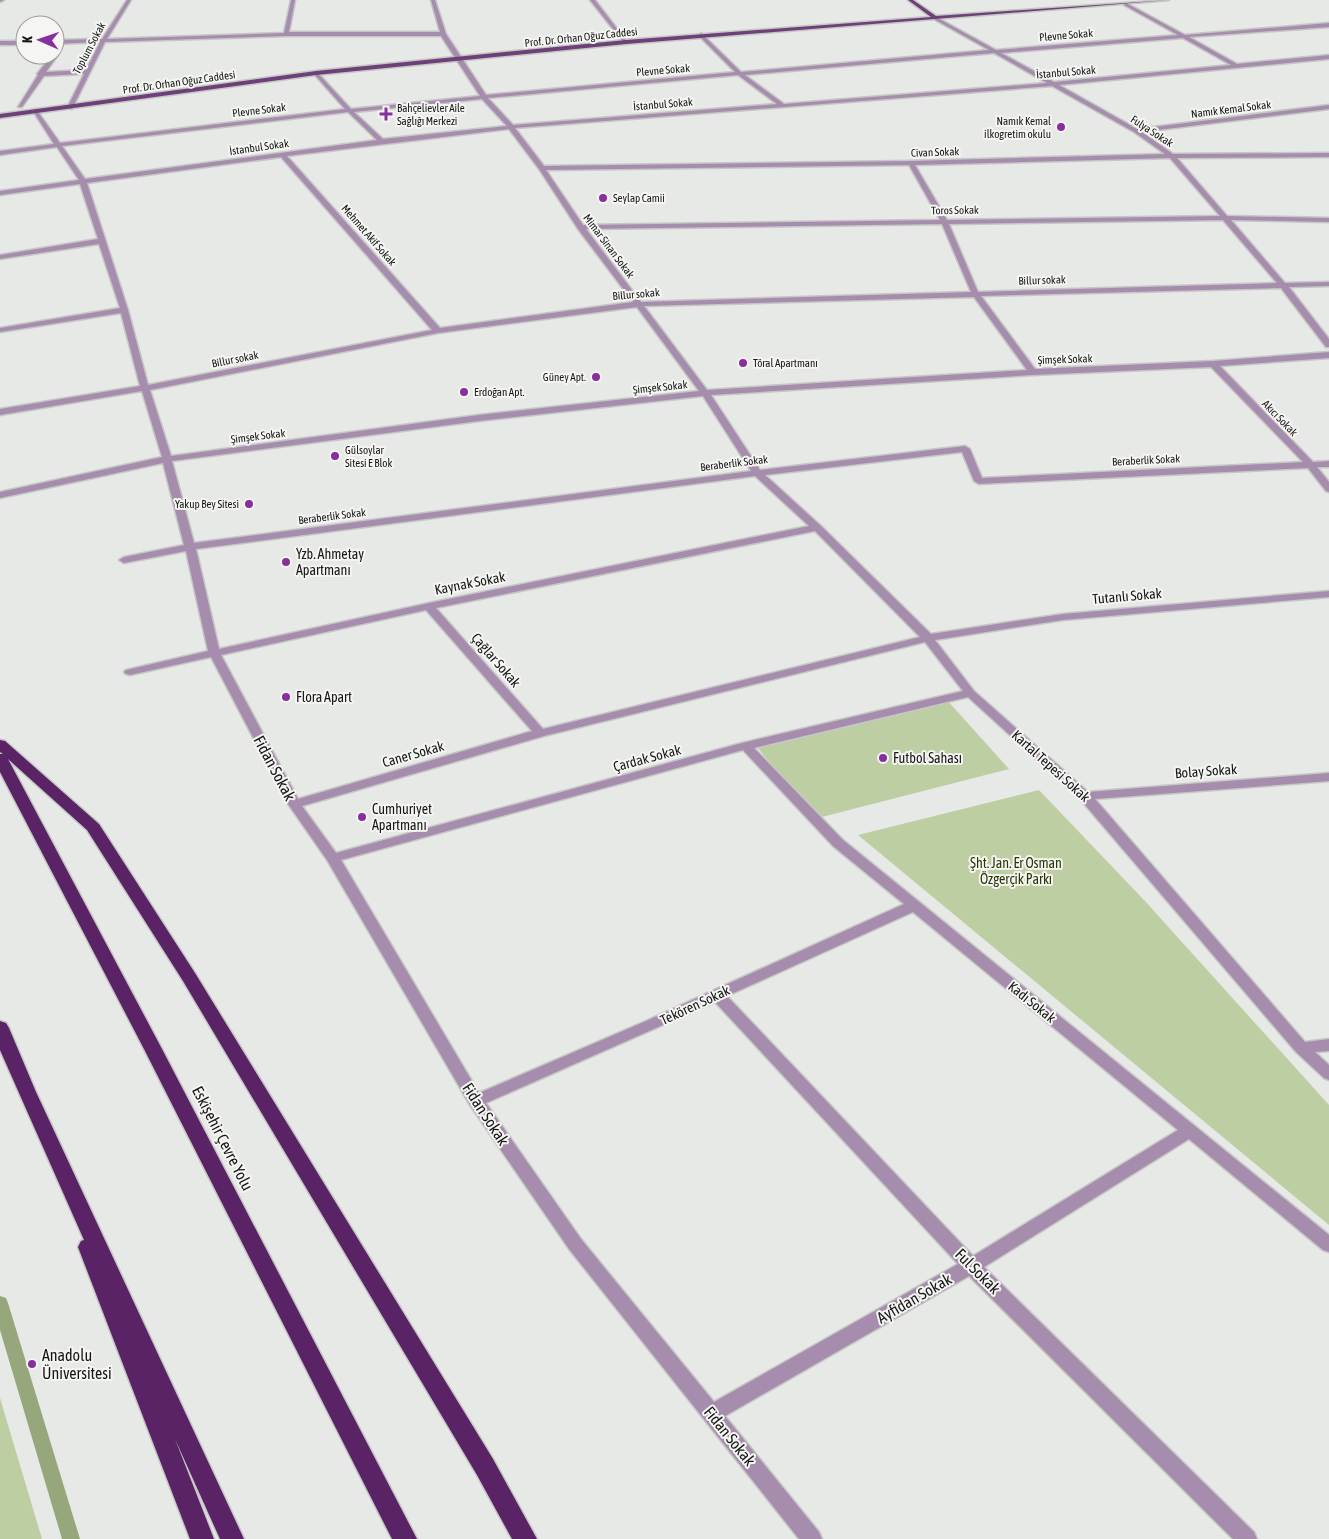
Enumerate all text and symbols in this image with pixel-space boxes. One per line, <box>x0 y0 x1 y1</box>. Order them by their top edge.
north arrow <box>15 15 65 65</box>
street label: Toplum Sokak <box>70 20 108 76</box>
street label: Prof. Dr. Orhan Oğuz Caddesi <box>524 25 638 49</box>
street label: Plevne Sokak <box>1039 27 1094 43</box>
text: K <box>19 36 35 43</box>
street label: Plevne Sokak <box>636 62 691 78</box>
street label: İstanbul Sokak <box>1036 63 1096 81</box>
street label: Prof. Dr. Orhan Oğuz Caddesi <box>122 68 236 96</box>
street label: İstanbul Sokak <box>633 95 693 113</box>
street label: Namık Kemal Sokak <box>1190 98 1272 120</box>
street label: Plevne Sokak <box>231 101 287 119</box>
place label: Bahçelievler Aile Sağlığı Merkezi <box>397 102 465 127</box>
marker: Bahçelievler Aile Sağlığı Merkezi <box>379 107 393 121</box>
street label: Fulya Sokak <box>1129 113 1176 149</box>
place label: Namık Kemal ilkogretim okulu <box>984 115 1051 140</box>
marker: Namık Kemal ilkogretim okulu <box>1055 121 1067 133</box>
street label: İstanbul Sokak <box>229 137 290 157</box>
street label: Civan Sokak <box>911 145 960 159</box>
marker: Seylap Camii <box>597 192 609 204</box>
place label: Seylap Camii <box>613 192 665 204</box>
street label: Mehmet Akif Sokak <box>339 202 399 268</box>
street label: Toros Sokak <box>931 204 979 216</box>
street label: Mimar Sinan Sokak <box>581 212 637 280</box>
street label: Billur sokak <box>1018 273 1066 287</box>
street label: Billur sokak <box>612 286 660 302</box>
street label: Billur sokak <box>211 349 260 369</box>
street label: Şimşek Sokak <box>1037 352 1093 366</box>
marker: Töral Apartmanı <box>737 357 749 369</box>
place label: Töral Apartmanı <box>753 357 818 369</box>
place label: Güney Apt. <box>543 371 586 383</box>
marker: Güney Apt. <box>590 371 602 383</box>
street label: Şimşek Sokak <box>632 378 688 396</box>
marker: Erdoğan Apt. <box>458 386 470 398</box>
place label: Erdoğan Apt. <box>474 386 525 398</box>
street label: Akıcı Sokak <box>1260 398 1300 439</box>
street label: Şimşek Sokak <box>230 427 286 445</box>
place label: Gülsoylar Sitesi E Blok <box>345 444 393 469</box>
marker: Gülsoylar Sitesi E Blok <box>329 450 341 462</box>
street label: Beraberlik Sokak <box>1112 452 1181 468</box>
street label: Beraberlik Sokak <box>699 453 769 473</box>
place label: Yakup Bey Sitesi <box>175 498 239 510</box>
marker: Yakup Bey Sitesi <box>243 498 255 510</box>
street label: Beraberlik Sokak <box>297 506 367 526</box>
place label: Yzb. Ahmetay Apartmanı <box>296 546 364 578</box>
marker: Yzb. Ahmetay Apartmanı <box>280 556 292 568</box>
street label: Kaynak Sokak <box>433 568 507 598</box>
street label: Tutanlı Sokak <box>1092 585 1162 607</box>
street label: Çağlar Sokak <box>468 630 524 690</box>
place label: Flora Apart <box>296 689 352 705</box>
marker: Flora Apart <box>280 691 292 703</box>
street label: Kartal Tepesi Sokak <box>1009 727 1093 805</box>
street label: Fidan Sokak <box>250 732 300 804</box>
street label: Caner Sokak <box>380 738 446 770</box>
street label: Çardak Sokak <box>611 741 683 775</box>
place label: Futbol Sahası <box>893 750 962 766</box>
marker: Futbol Sahası <box>877 752 889 764</box>
street label: Bolay Sokak <box>1174 761 1238 781</box>
place label: Cumhuriyet Apartmanı <box>372 801 432 833</box>
marker: Cumhuriyet Apartmanı <box>356 811 368 823</box>
park label: Şht. Jan. Er Osman Özgerçik Parkı <box>970 855 1062 887</box>
street label: Kadı Sokak <box>1005 978 1059 1026</box>
street label: Tekören Sokak <box>658 982 732 1028</box>
street label: Fidan Sokak <box>459 1079 513 1149</box>
street label: Eskişehir Çevre Yolu <box>188 1083 257 1194</box>
street label: Ful Sokak <box>952 1245 1004 1297</box>
street label: Ayfidan Sokak <box>873 1269 955 1327</box>
place label: Anadolu Üniversitesi <box>42 1346 112 1382</box>
marker: Anadolu Üniversitesi <box>26 1358 38 1370</box>
street label: Fidan Sokak <box>701 1403 759 1469</box>

